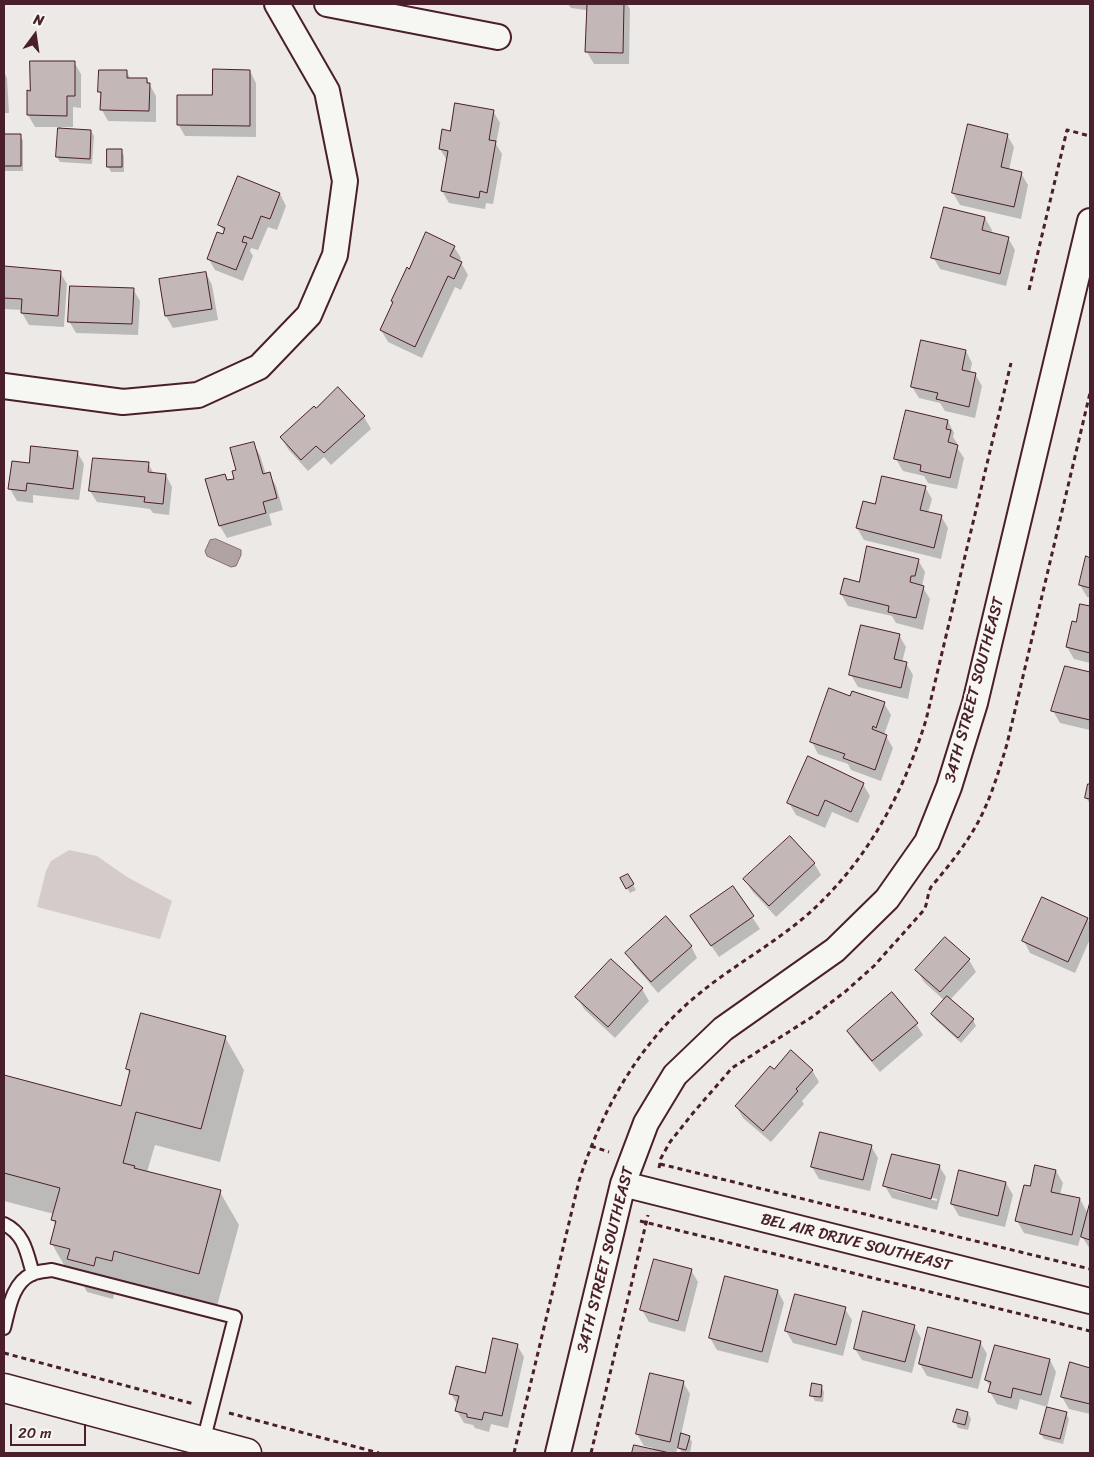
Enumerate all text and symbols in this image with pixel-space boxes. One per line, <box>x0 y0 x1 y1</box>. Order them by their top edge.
text: N <box>31 7 46 33</box>
north arrow <box>10 10 60 60</box>
street label: 34TH STREET SOUTHEAST <box>941 595 1009 785</box>
street label: 34TH STREET SOUTHEAST <box>574 1165 638 1355</box>
street label: BEL AIR DRIVE SOUTHEAST <box>759 1210 953 1276</box>
scale bar <box>12 1414 89 1446</box>
text: 20 m <box>18 1420 52 1446</box>

